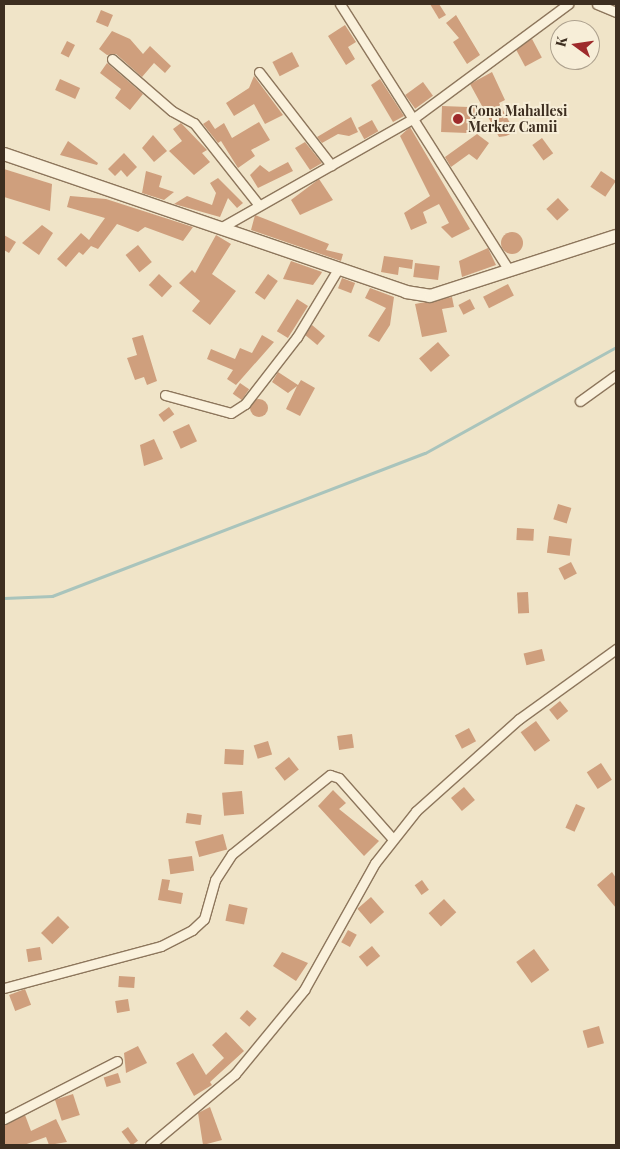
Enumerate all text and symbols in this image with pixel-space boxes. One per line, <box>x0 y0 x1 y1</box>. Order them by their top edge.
north arrow <box>550 20 600 70</box>
text: K <box>551 34 571 49</box>
place label: Çona Mahallesi Merkez Camii <box>468 103 567 136</box>
marker: Çona Mahallesi Merkez Camii <box>452 113 464 125</box>

